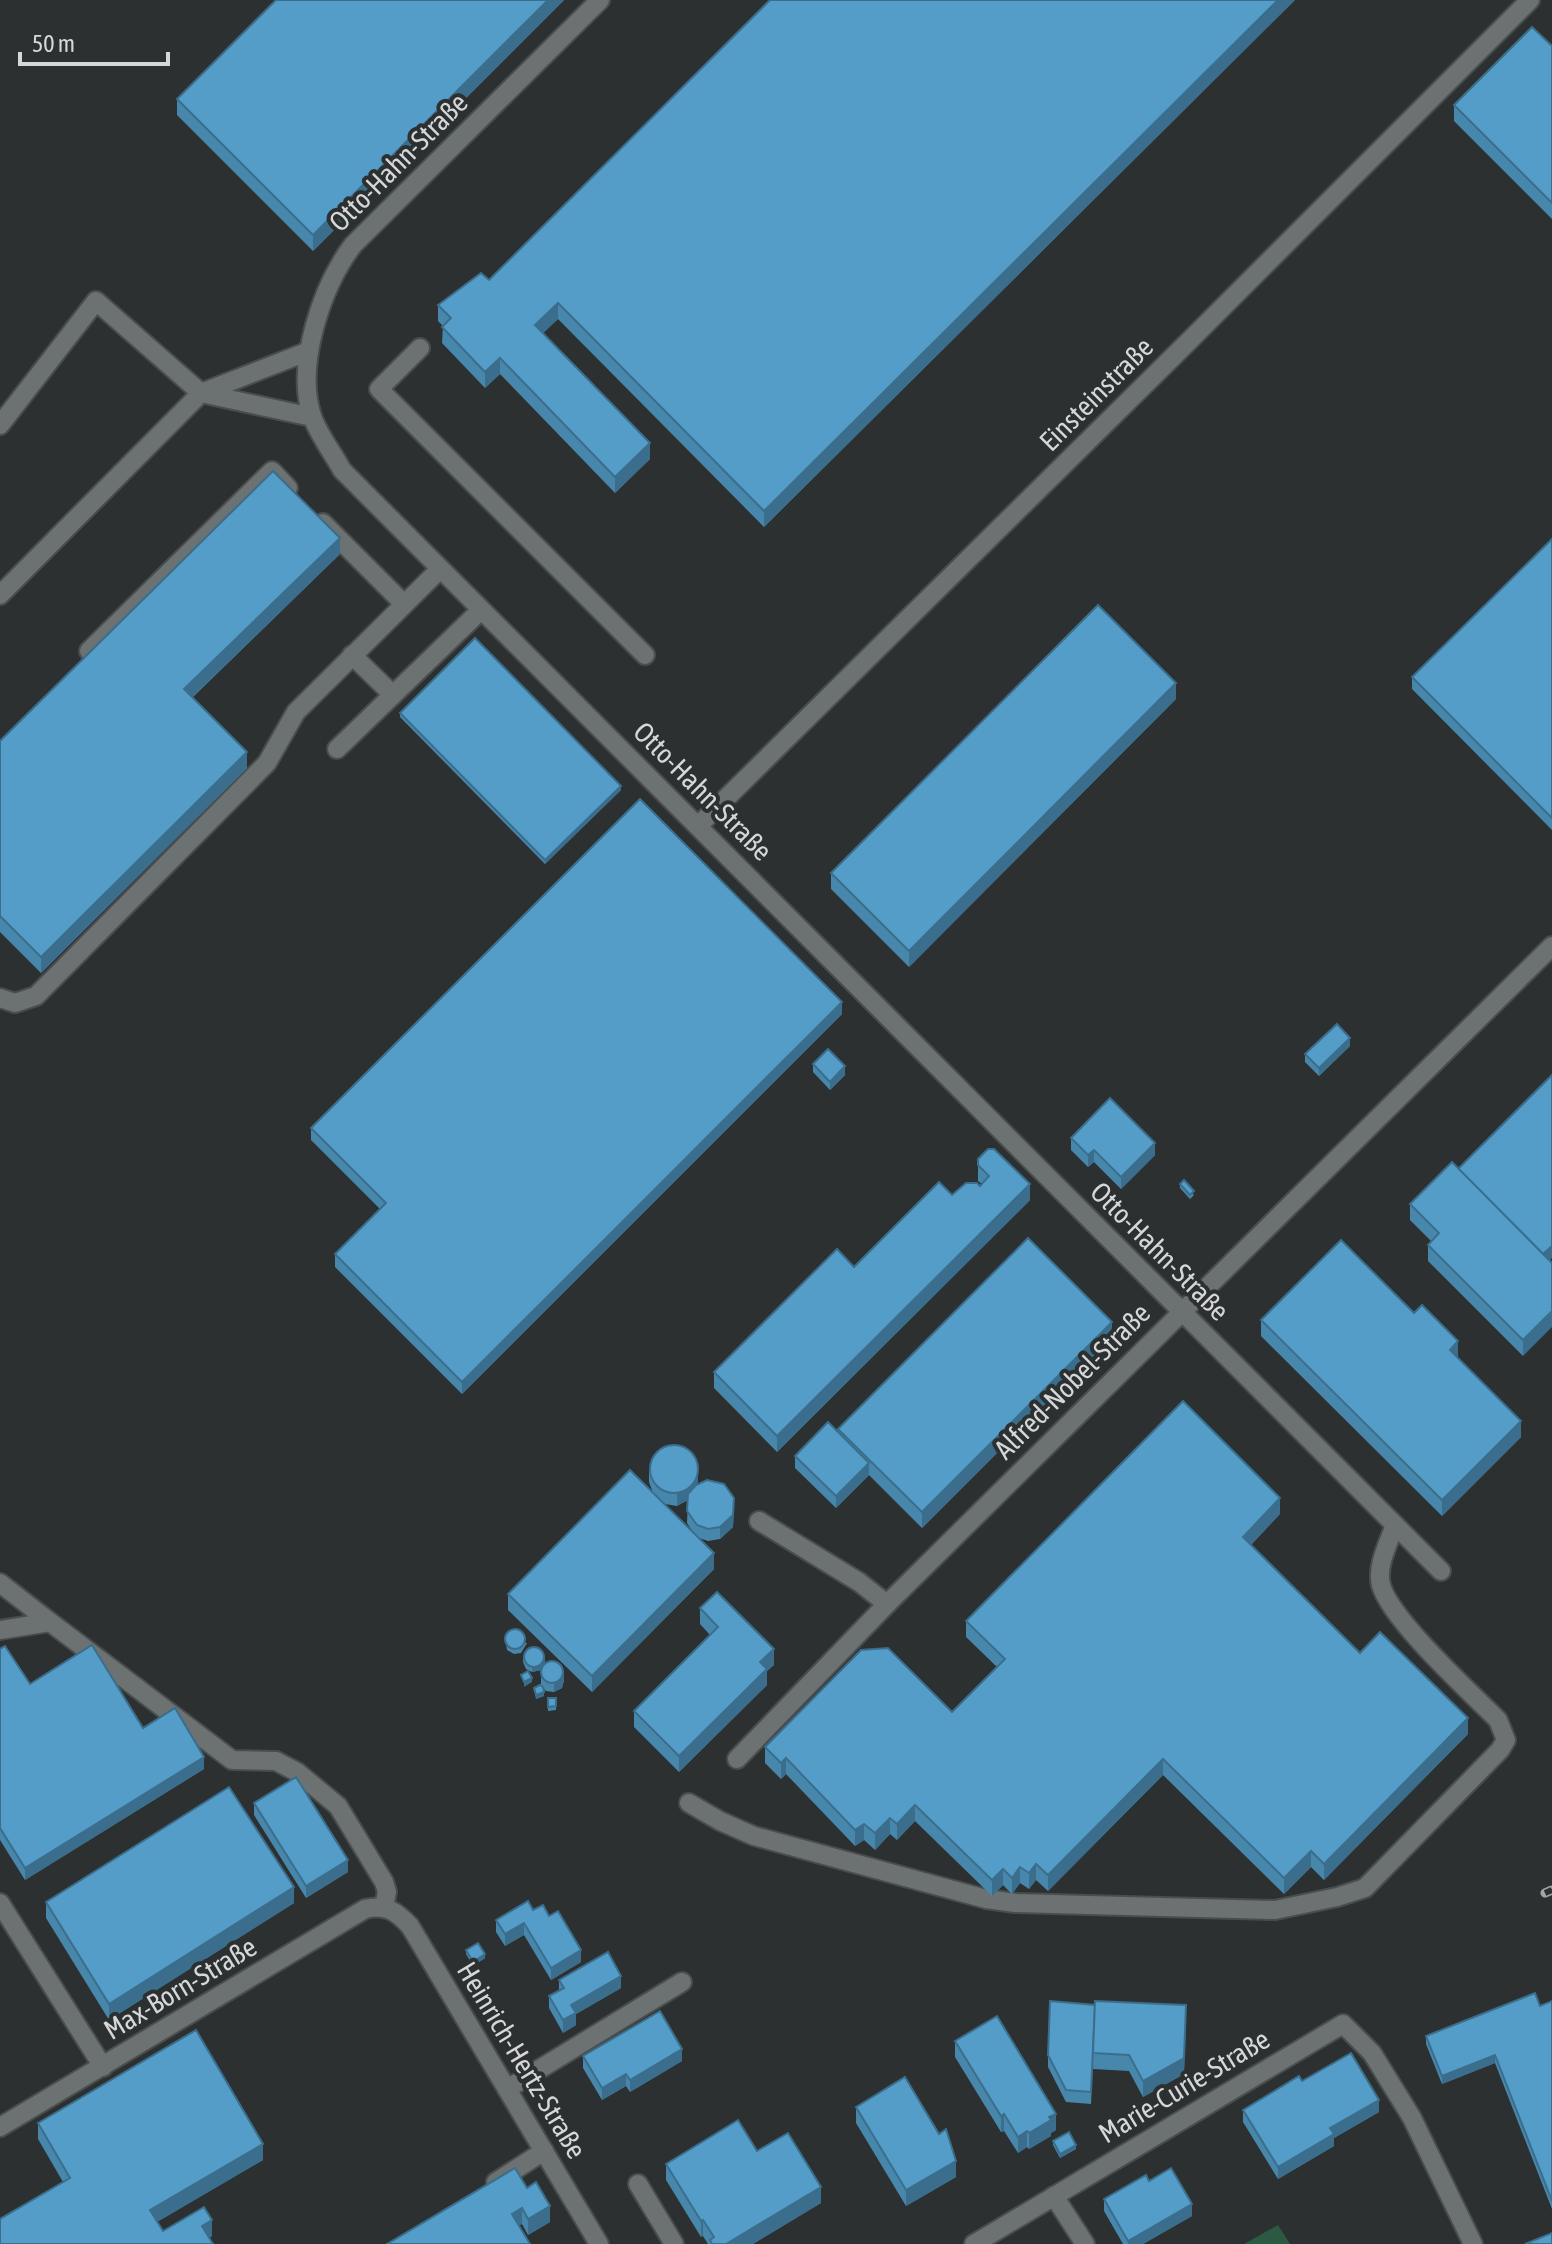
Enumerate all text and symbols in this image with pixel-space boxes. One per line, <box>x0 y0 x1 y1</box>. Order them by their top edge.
scale bar <box>20 16 168 66</box>
text: 50 m <box>32 30 75 57</box>
street label: Otto-Hahn-Straße <box>322 86 474 238</box>
street label: Einsteinstraße <box>1033 331 1159 457</box>
street label: Otto-Hahn-Straße <box>627 715 779 867</box>
street label: Otto-Hahn-Straße <box>1084 1175 1236 1327</box>
street label: Alfred-Nobel-Straße <box>988 1297 1156 1465</box>
street label: Max-Born-Straße <box>98 1930 262 2046</box>
street label: Heinrich-Hertz-Straße <box>451 1956 593 2164</box>
street label: Marie-Curie-Straße <box>1093 2023 1275 2149</box>

